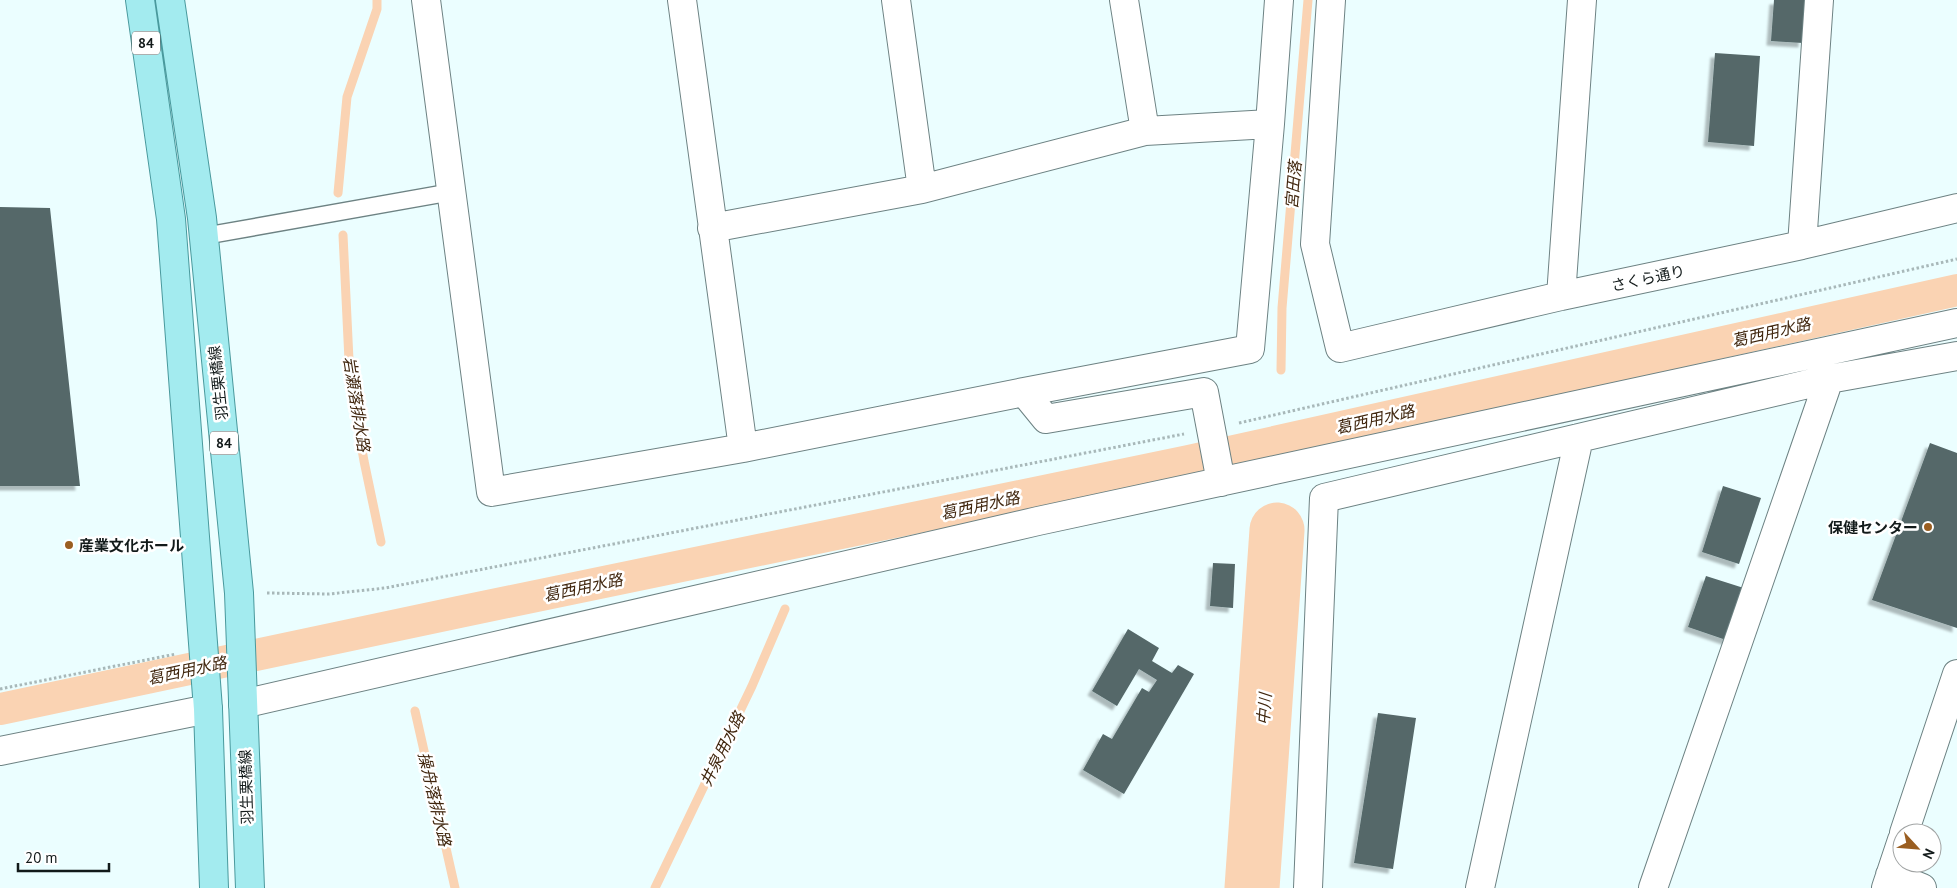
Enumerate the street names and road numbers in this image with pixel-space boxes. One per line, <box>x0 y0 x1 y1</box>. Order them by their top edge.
road number: 84 <box>132 32 160 54</box>
street label: さくら通り <box>1609 261 1687 295</box>
street label: 羽生栗橋線 <box>205 345 231 421</box>
road number: 84 <box>210 432 238 454</box>
street label: 羽生栗橋線 <box>235 749 257 825</box>

